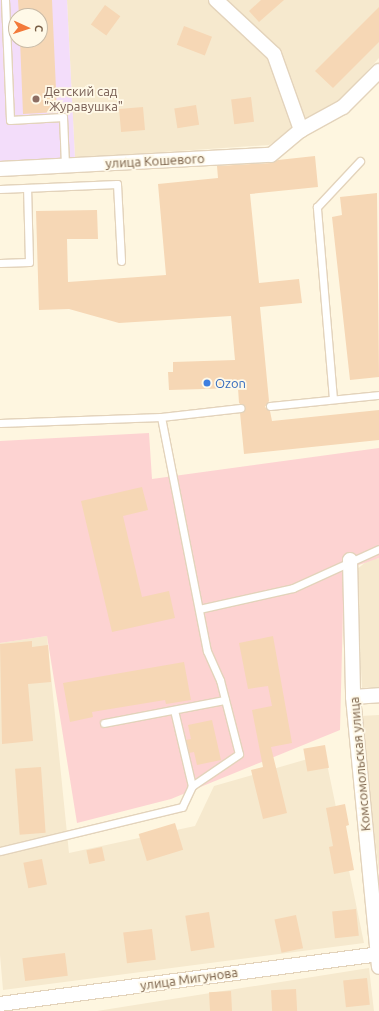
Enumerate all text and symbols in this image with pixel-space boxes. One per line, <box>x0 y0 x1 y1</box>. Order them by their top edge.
north arrow <box>8 8 48 48</box>
text: С <box>33 25 45 32</box>
place label: Детский сад "Журавушка" <box>44 84 123 115</box>
marker: Детский сад "Журавушка" <box>31 94 41 104</box>
street label: улица Кошевого <box>105 151 205 171</box>
place label: Ozon <box>215 375 246 391</box>
marker: Ozon <box>202 378 212 388</box>
street label: Комсомольская улица <box>346 696 374 832</box>
street label: улица Мигунова <box>139 964 239 994</box>

